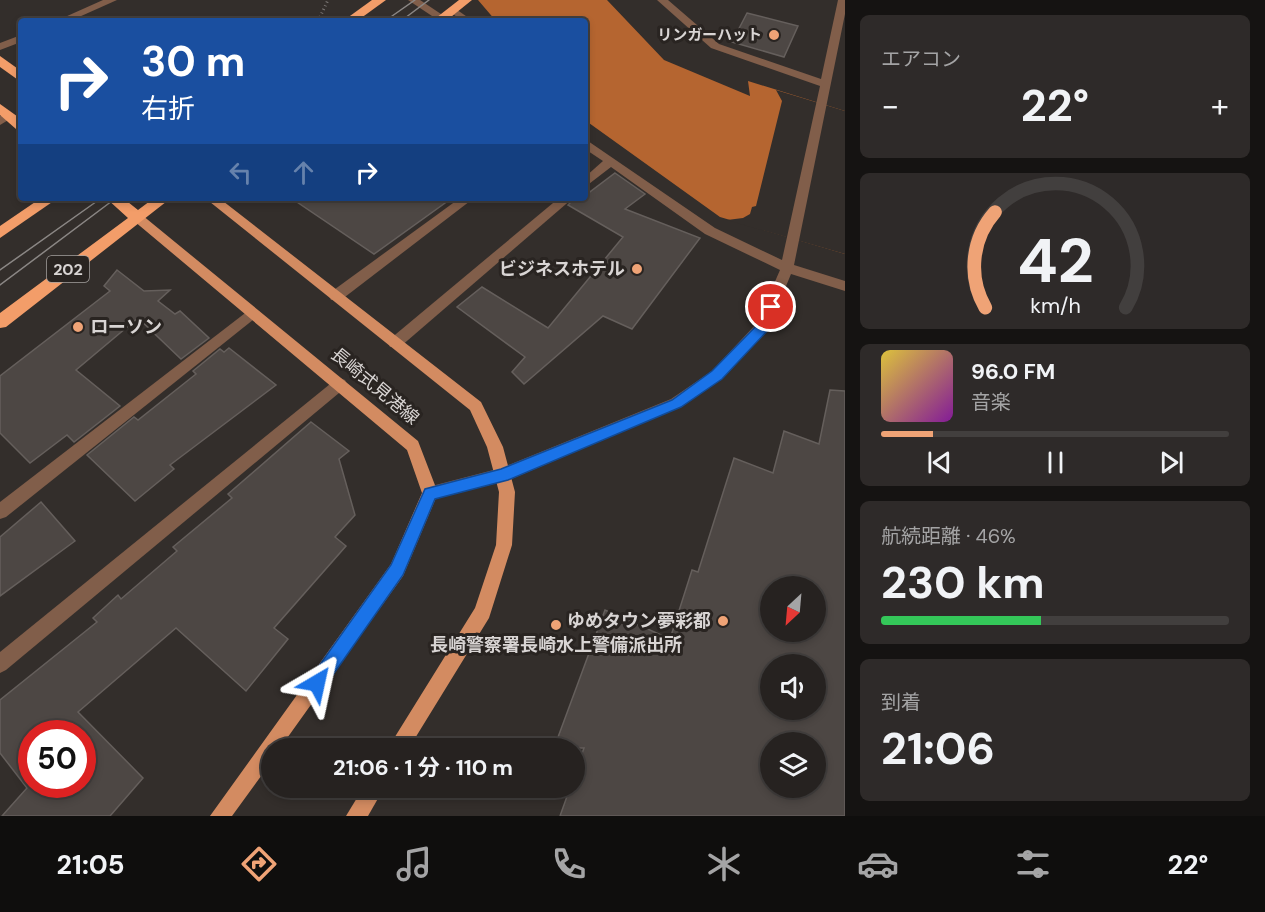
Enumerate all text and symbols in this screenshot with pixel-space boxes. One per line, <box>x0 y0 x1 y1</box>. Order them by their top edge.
place label: リンガーハット <box>657 25 762 45</box>
marker: リンガーハット <box>767 28 781 42</box>
text: 30 m <box>141 34 245 89</box>
icon: right <box>42 42 120 120</box>
text: エアコン <box>881 46 961 72</box>
text: 22° <box>1021 76 1089 135</box>
text: − <box>881 84 899 127</box>
text: + <box>1211 84 1229 127</box>
text: 右折 <box>141 91 195 126</box>
icon: left <box>224 156 257 189</box>
icon: ahead <box>287 156 320 189</box>
icon: right <box>350 156 383 189</box>
text: 42 <box>1017 220 1093 301</box>
road number: 202 <box>47 256 89 282</box>
place label: ビジネスホテル <box>499 257 625 281</box>
marker: ビジネスホテル <box>630 262 644 276</box>
pin <box>745 281 796 332</box>
icon: arrive <box>754 290 787 323</box>
text: km/h <box>1030 292 1080 320</box>
place label: ローソン <box>90 315 162 339</box>
marker: ローソン <box>71 320 85 334</box>
street label: 長崎式見港線 <box>326 342 424 430</box>
text: 96.0 FM <box>971 357 1055 386</box>
text: 音楽 <box>971 389 1011 415</box>
icon: previous <box>923 446 956 479</box>
icon: pause <box>1039 446 1072 479</box>
icon: next <box>1155 446 1188 479</box>
text: 航続距離 · 46% <box>881 523 1016 549</box>
text: 230 km <box>881 553 1045 612</box>
north arrow <box>760 576 826 642</box>
map controls <box>760 576 826 798</box>
place label: ゆめタウン夢彩都 <box>567 609 711 633</box>
marker: ゆめタウン夢彩都 <box>716 614 730 628</box>
marker: 長崎警察署長崎水上警備派出所 <box>549 618 563 632</box>
place label: 長崎警察署長崎水上警備派出所 <box>430 633 682 657</box>
position arrow <box>285 651 349 715</box>
button: sound <box>760 654 826 720</box>
text: 到着 <box>881 689 921 715</box>
text: 21:06 <box>881 719 995 778</box>
speed limit sign: 50 <box>18 720 96 798</box>
button: layers <box>760 732 826 798</box>
text: 21:06 · 1 分 · 110 m <box>333 753 513 782</box>
icon: directions <box>238 843 280 885</box>
icon: music <box>393 843 435 885</box>
icon: phone <box>548 843 590 885</box>
icon: climate <box>703 843 745 885</box>
icon: car <box>857 843 899 885</box>
icon: filters <box>1012 843 1054 885</box>
text: 21:05 <box>56 847 125 882</box>
text: 22° <box>1167 847 1208 882</box>

